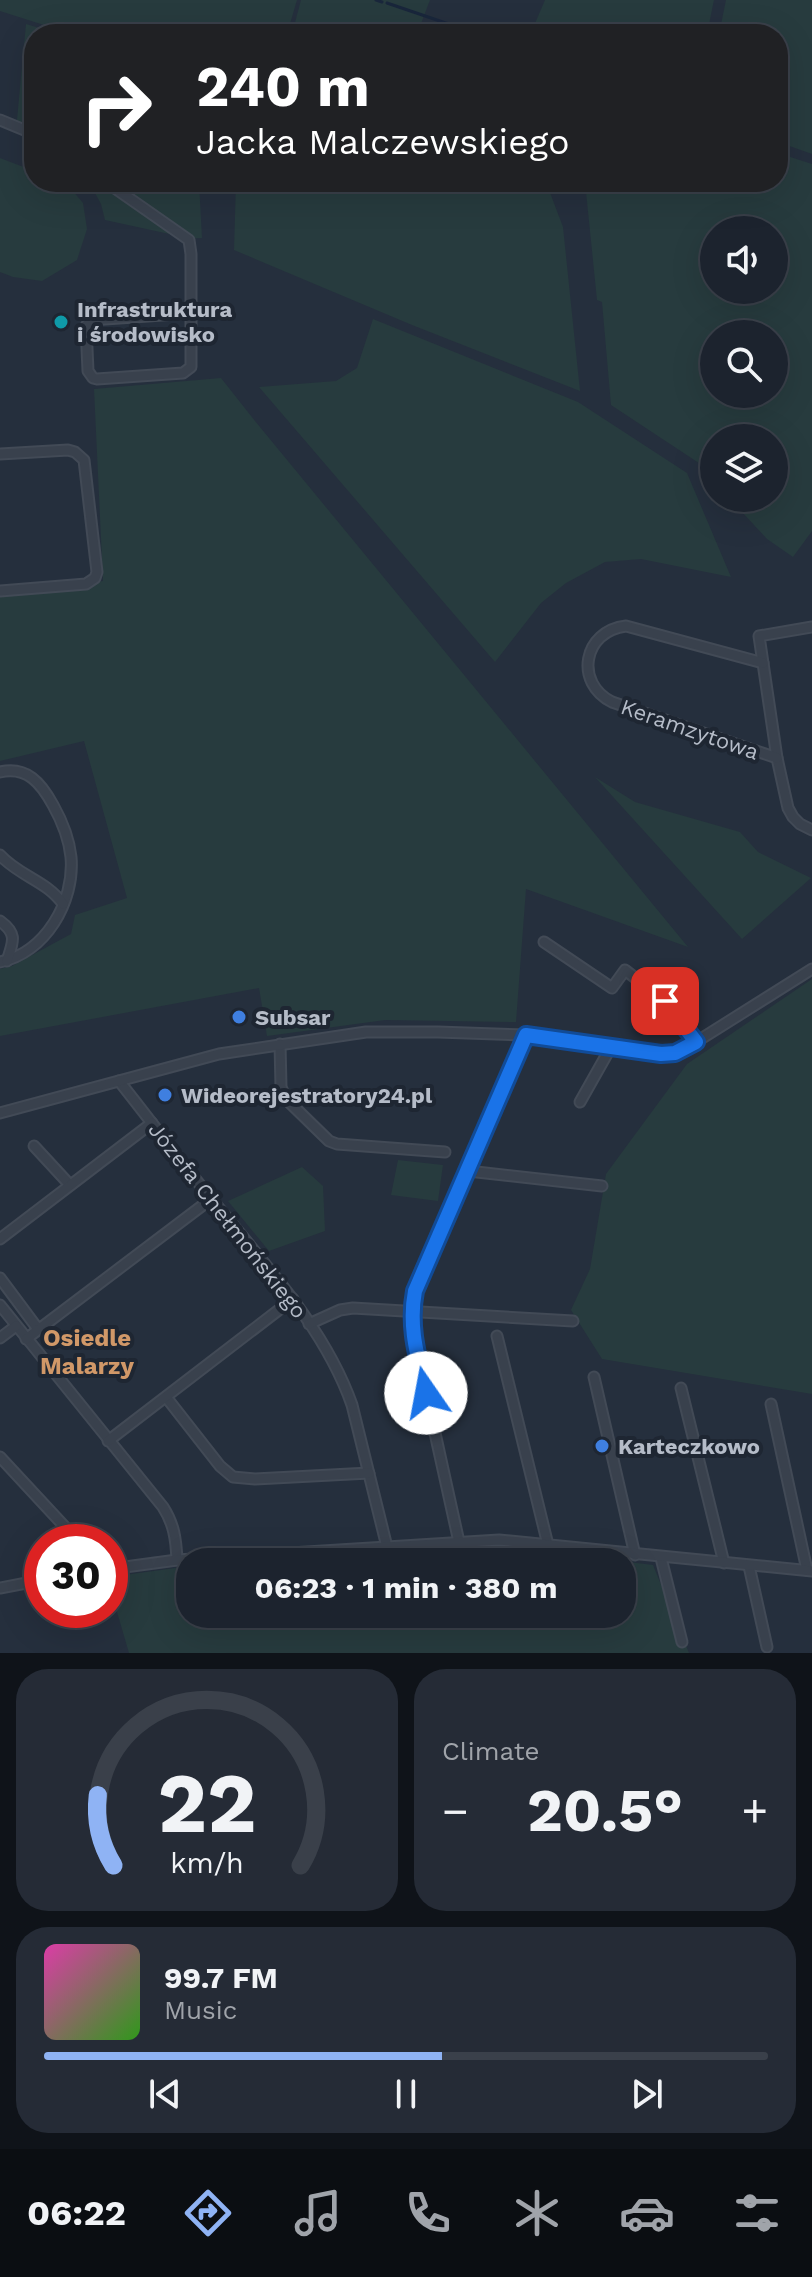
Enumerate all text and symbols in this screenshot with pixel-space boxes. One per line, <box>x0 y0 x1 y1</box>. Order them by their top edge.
text: 240 m <box>196 54 370 120</box>
icon: right <box>64 56 168 160</box>
text: Jacka Malczewskiego <box>196 121 570 163</box>
map controls <box>700 216 788 512</box>
button: sound <box>700 216 788 304</box>
place label: Infrastruktura i środowisko <box>77 297 232 347</box>
marker: Infrastruktura i środowisko <box>52 313 70 331</box>
button: search <box>700 320 788 408</box>
button: layers <box>700 424 788 512</box>
street label: Keramzytowa <box>618 694 762 765</box>
pin <box>631 967 699 1035</box>
icon: arrive <box>643 979 687 1023</box>
place label: Subsar <box>255 1005 331 1030</box>
marker: Subsar <box>230 1008 248 1026</box>
place label: Wideorejestratory24.pl <box>181 1083 433 1108</box>
marker: Wideorejestratory24.pl <box>156 1086 174 1104</box>
street label: Józefa Chełmońskiego <box>143 1117 312 1323</box>
district label: Osiedle Malarzy <box>40 1324 134 1380</box>
position arrow <box>384 1351 468 1435</box>
place label: Karteczkowo <box>618 1434 760 1459</box>
marker: Karteczkowo <box>593 1437 611 1455</box>
speed limit sign: 30 <box>24 1524 128 1628</box>
text: 06:23 · 1 min · 380 m <box>255 1570 557 1605</box>
text: Climate <box>442 1736 540 1766</box>
text: 22 <box>157 1755 257 1852</box>
text: 20.5° <box>527 1775 683 1846</box>
text: − <box>442 1785 469 1837</box>
text: + <box>741 1785 768 1837</box>
text: km/h <box>170 1846 244 1880</box>
text: 99.7 FM <box>164 1960 278 1995</box>
text: Music <box>164 1995 237 2025</box>
icon: previous <box>143 2072 187 2116</box>
icon: pause <box>384 2072 428 2116</box>
icon: next <box>625 2072 669 2116</box>
icon: directions <box>180 2185 236 2241</box>
icon: music <box>290 2185 346 2241</box>
icon: phone <box>400 2185 456 2241</box>
icon: climate <box>509 2185 565 2241</box>
icon: car <box>619 2185 675 2241</box>
icon: filters <box>729 2185 785 2241</box>
text: 06:22 <box>27 2192 126 2234</box>

